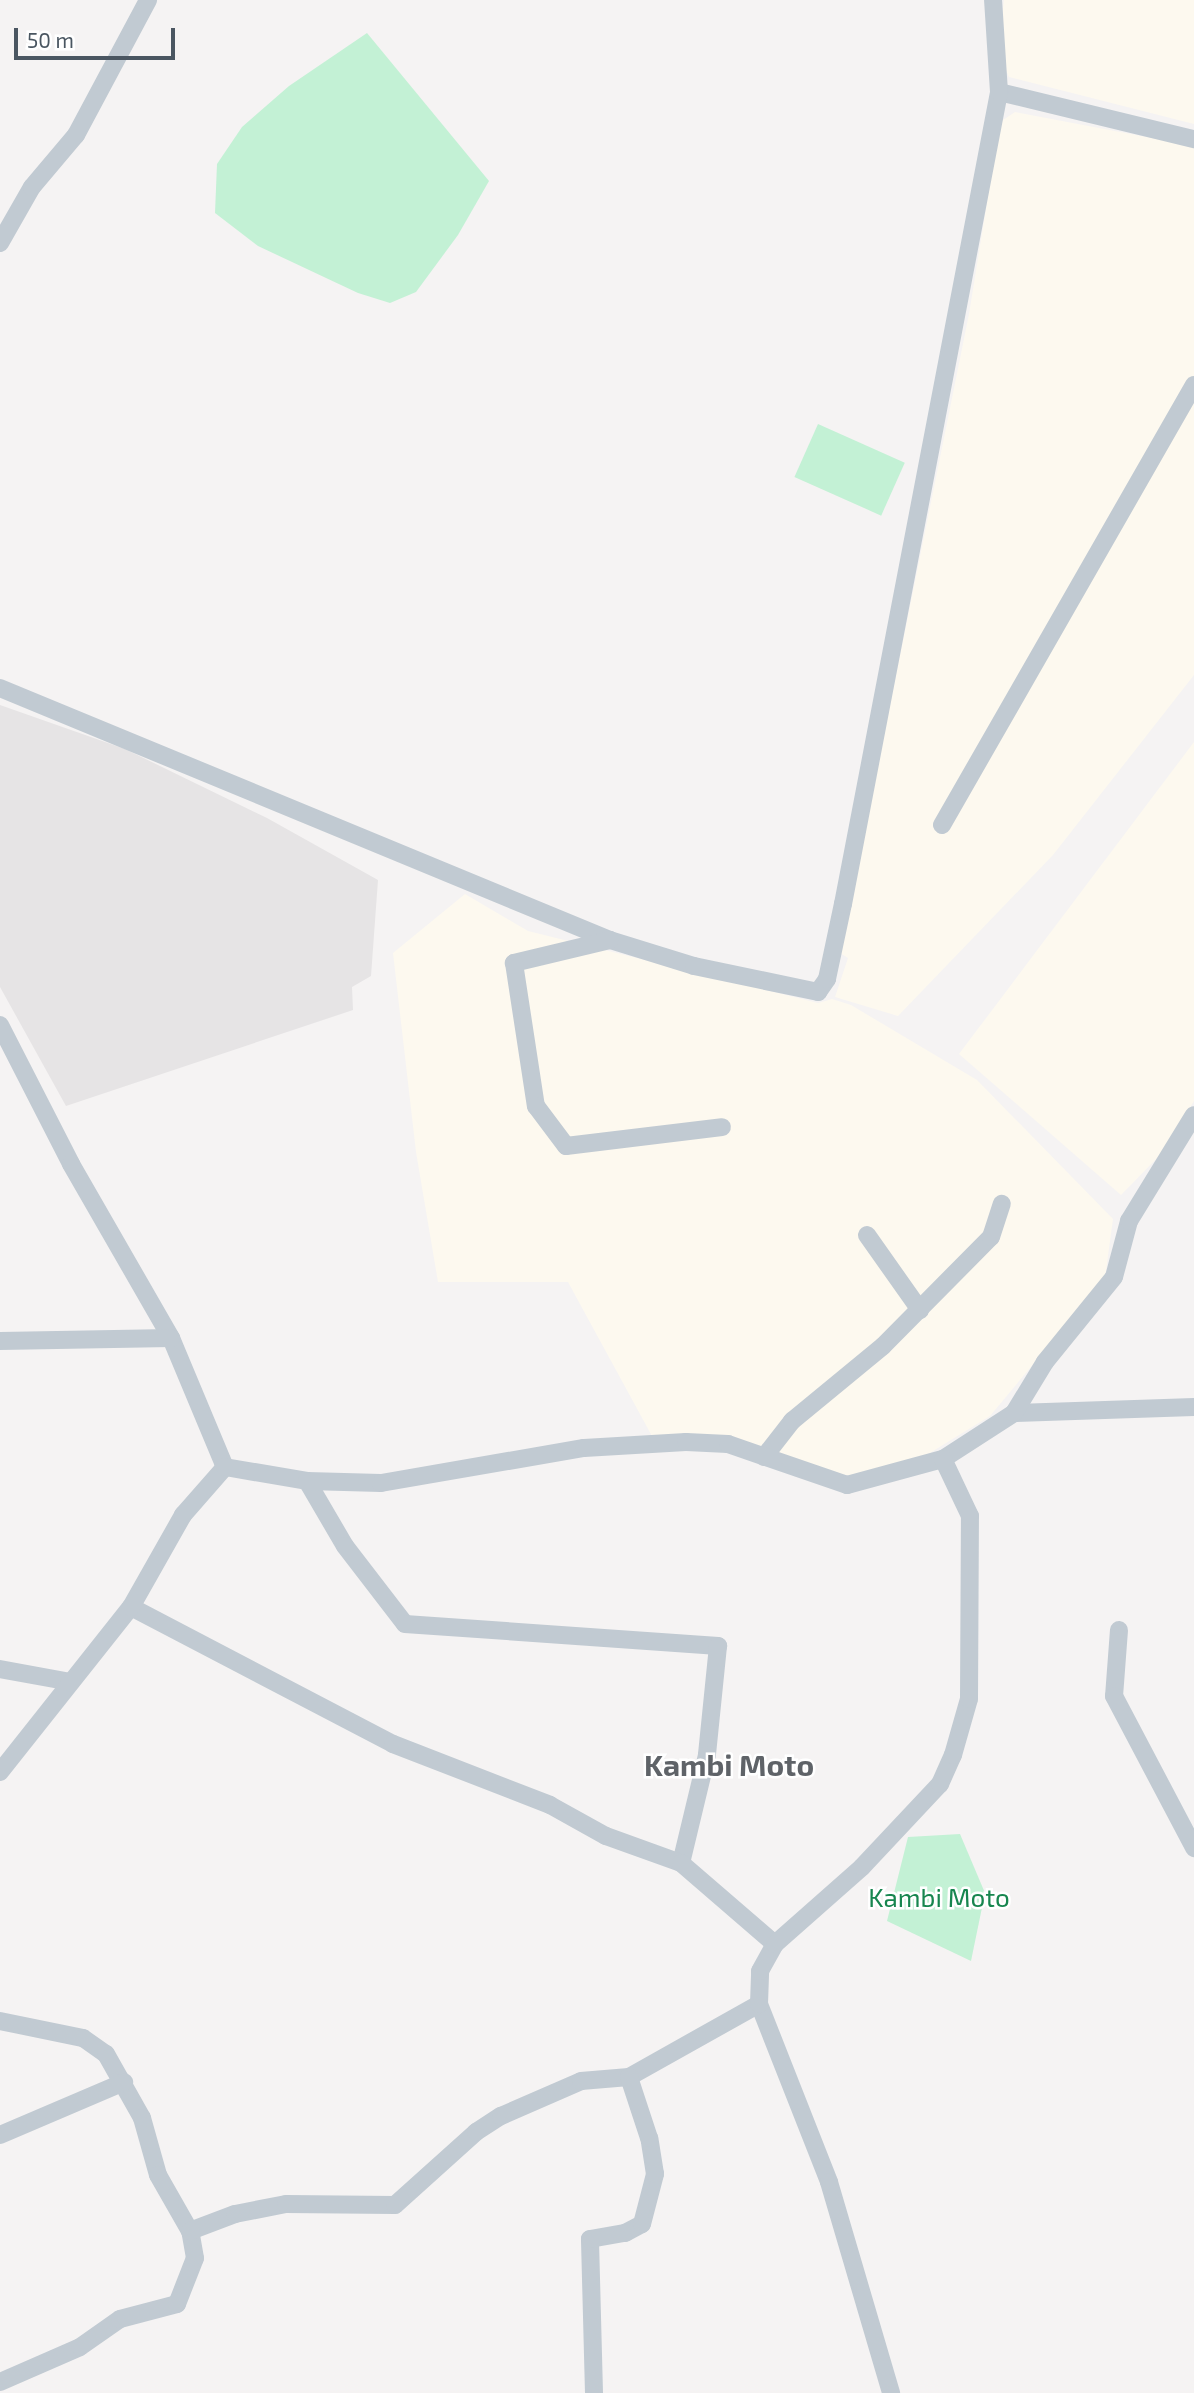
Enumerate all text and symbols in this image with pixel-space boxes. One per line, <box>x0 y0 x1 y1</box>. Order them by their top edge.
scale bar <box>18 14 178 58</box>
text: 50 m <box>27 27 74 52</box>
district label: Kambi Moto <box>644 1746 814 1782</box>
park label: Kambi Moto <box>868 1881 1010 1913</box>

